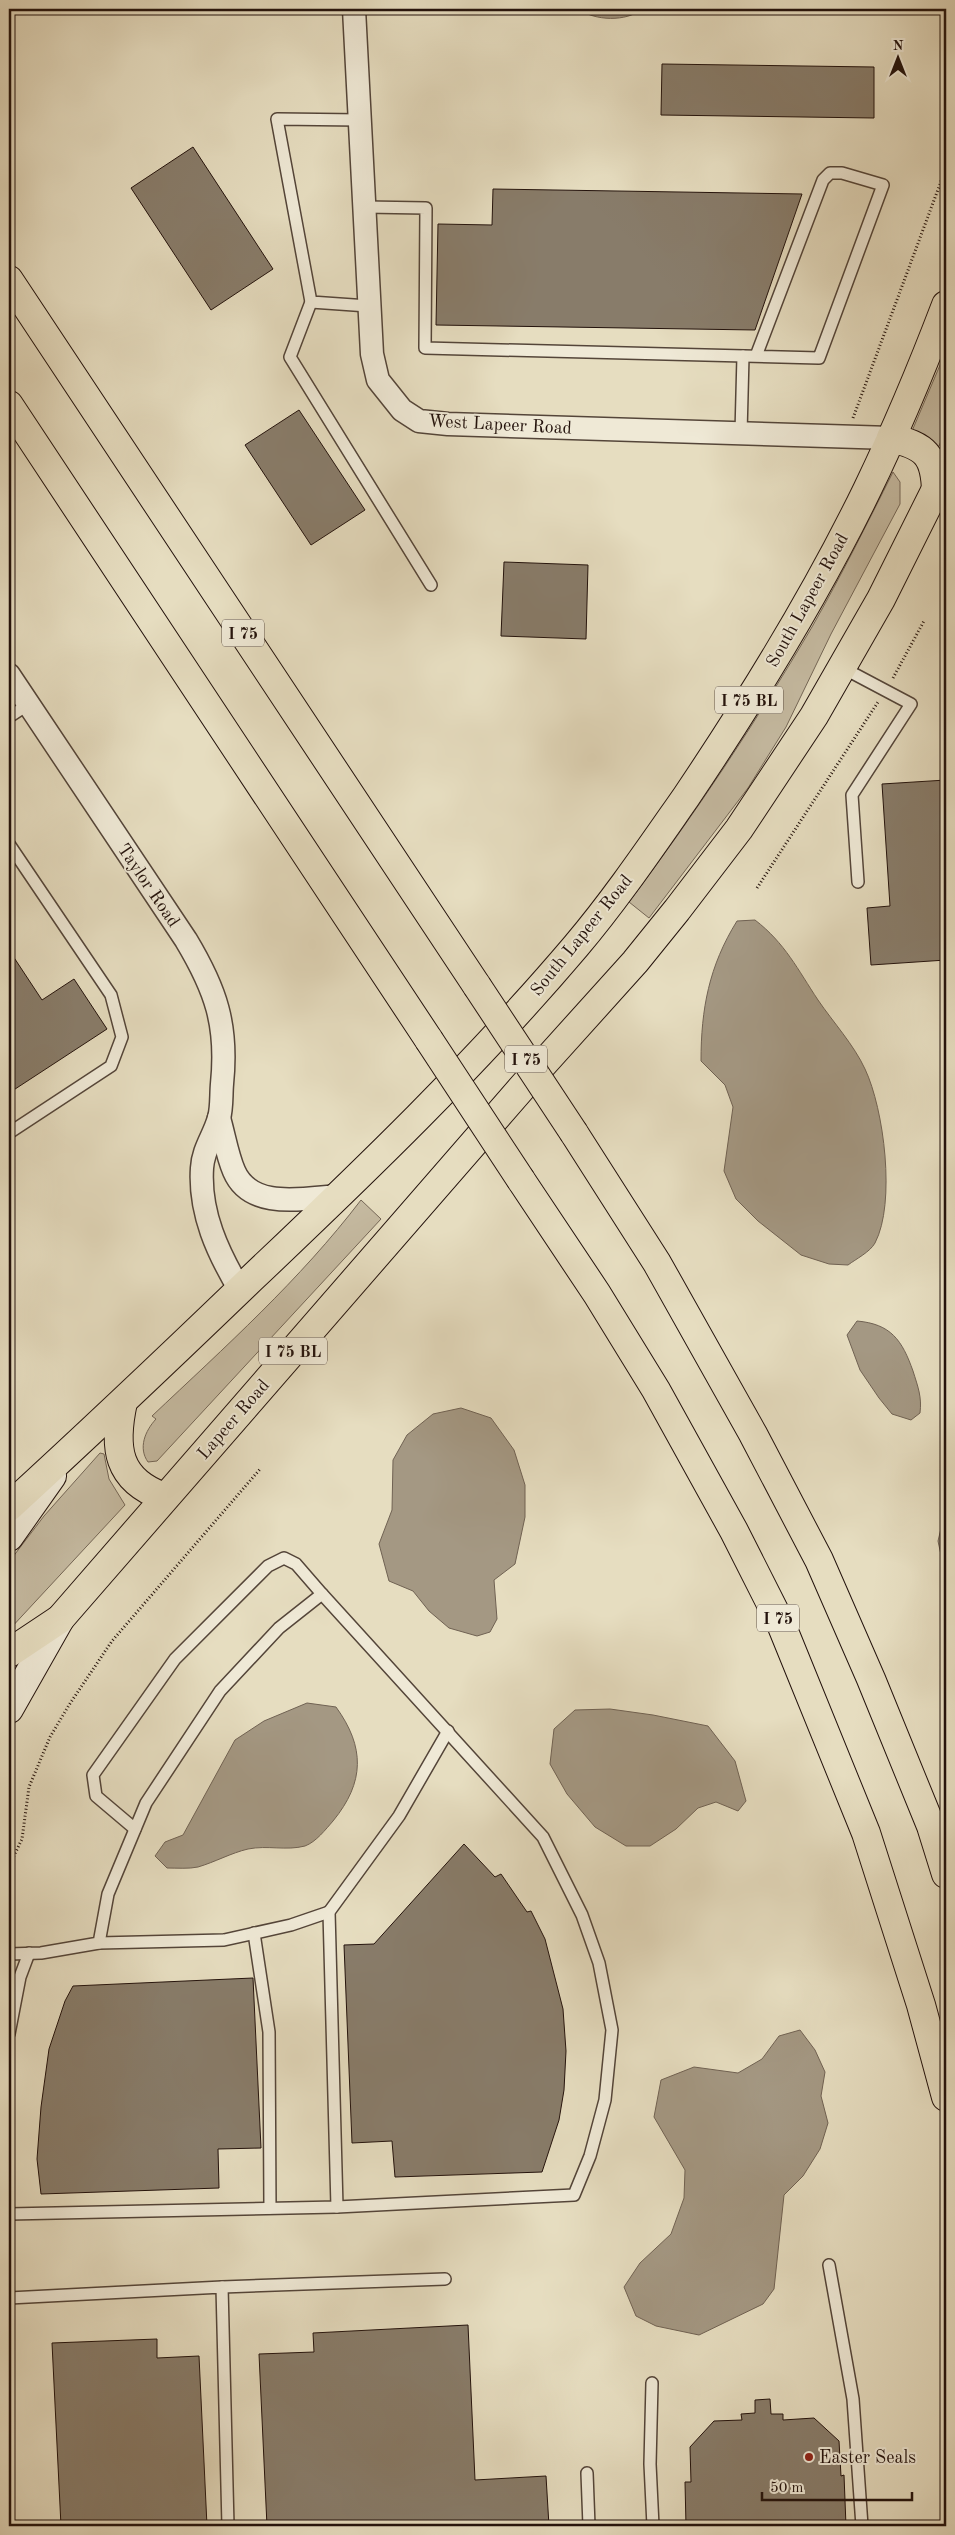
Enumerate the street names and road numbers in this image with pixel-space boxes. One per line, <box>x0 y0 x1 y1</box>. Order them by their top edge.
street label: West Lapeer Road <box>427 412 572 438</box>
street label: South Lapeer Road <box>764 530 852 671</box>
road number: I 75 <box>222 620 264 646</box>
road number: I 75 BL <box>715 686 783 714</box>
street label: Taylor Road <box>114 841 183 931</box>
street label: South Lapeer Road <box>528 872 636 1000</box>
road number: I 75 <box>505 1046 547 1072</box>
road number: I 75 BL <box>259 1338 327 1364</box>
street label: Lapeer Road <box>194 1376 273 1463</box>
road number: I 75 <box>757 1605 799 1632</box>

